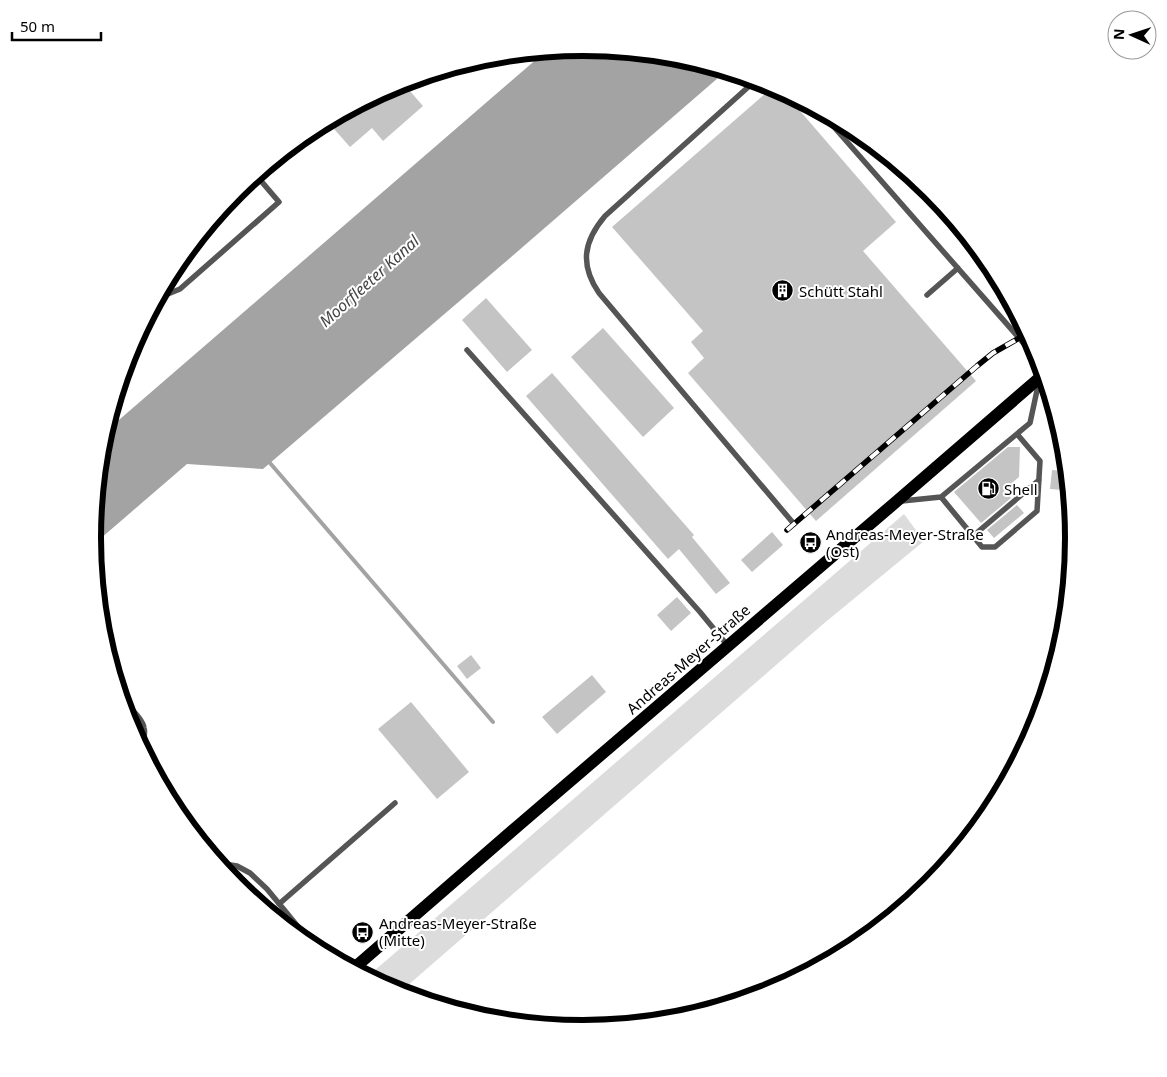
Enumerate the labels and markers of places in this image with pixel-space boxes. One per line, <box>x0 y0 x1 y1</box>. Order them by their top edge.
building icon: Schütt Stahl <box>771 279 795 303</box>
place label: Schütt Stahl <box>799 281 883 301</box>
fuel station icon: Shell <box>976 477 1000 501</box>
place label: Shell <box>1004 479 1038 499</box>
place label: Andreas-Meyer-Straße (Ost) <box>826 524 984 561</box>
bus stop icon: Andreas-Meyer-Straße (Ost) <box>798 531 822 555</box>
place label: Andreas-Meyer-Straße (Mitte) <box>379 913 537 950</box>
bus stop icon: Andreas-Meyer-Straße (Mitte) <box>351 920 375 944</box>

